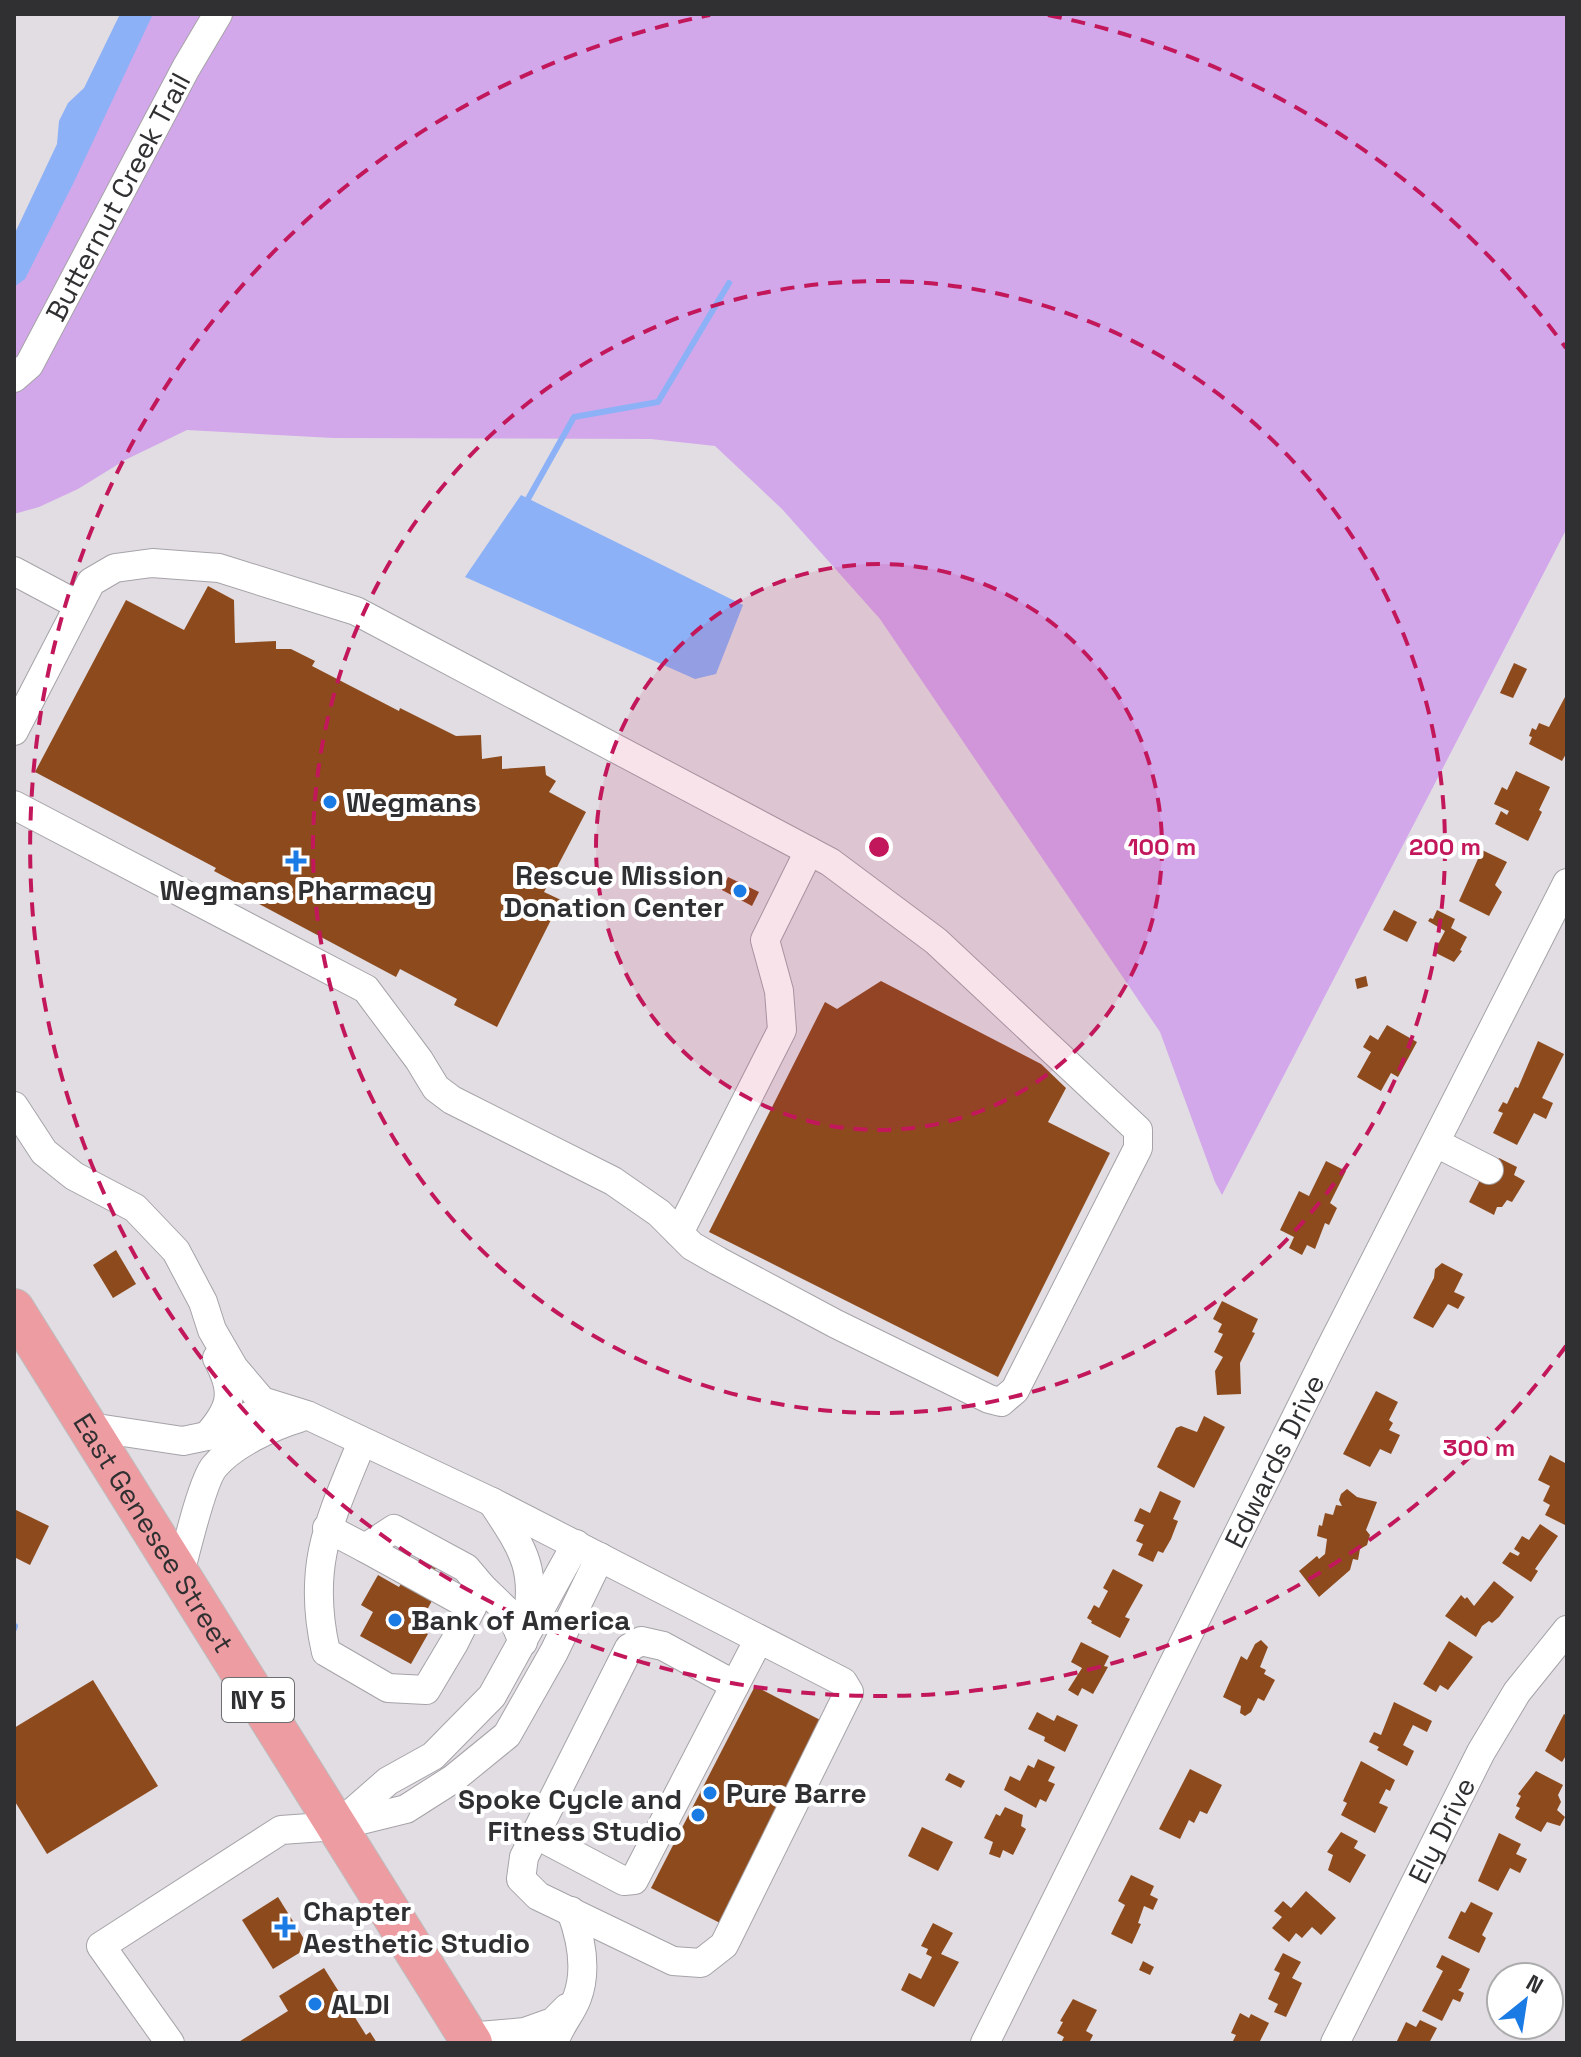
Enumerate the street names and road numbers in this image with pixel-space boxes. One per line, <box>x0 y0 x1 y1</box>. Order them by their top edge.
street label: Butternut Creek Trail <box>37 66 198 327</box>
street label: Edwards Drive <box>1216 1368 1333 1554</box>
street label: East Genesee Street <box>65 1406 242 1660</box>
road number: NY 5 <box>222 1678 294 1722</box>
street label: Ely Drive <box>1400 1771 1483 1889</box>

